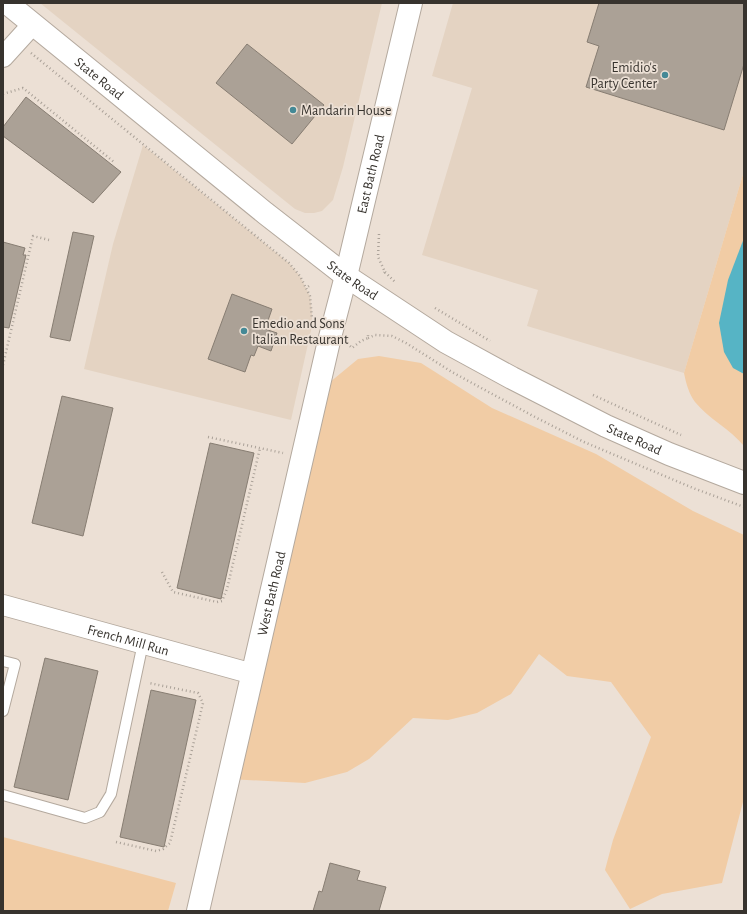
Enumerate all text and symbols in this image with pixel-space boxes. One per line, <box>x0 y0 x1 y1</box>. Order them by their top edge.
street label: State Road <box>72 55 126 103</box>
place label: Emidio's Party Center <box>591 61 657 91</box>
marker: Emidio's Party Center <box>660 70 670 80</box>
place label: Mandarin House <box>301 104 391 118</box>
marker: Mandarin House <box>288 105 298 115</box>
street label: East Bath Road <box>355 133 387 215</box>
street label: State Road <box>324 258 380 303</box>
place label: Emedio and Sons Italian Restaurant <box>252 317 349 347</box>
marker: Emedio and Sons Italian Restaurant <box>239 326 249 336</box>
street label: State Road <box>605 421 664 458</box>
street label: West Bath Road <box>256 550 288 637</box>
street label: French Mill Run <box>86 623 170 658</box>

